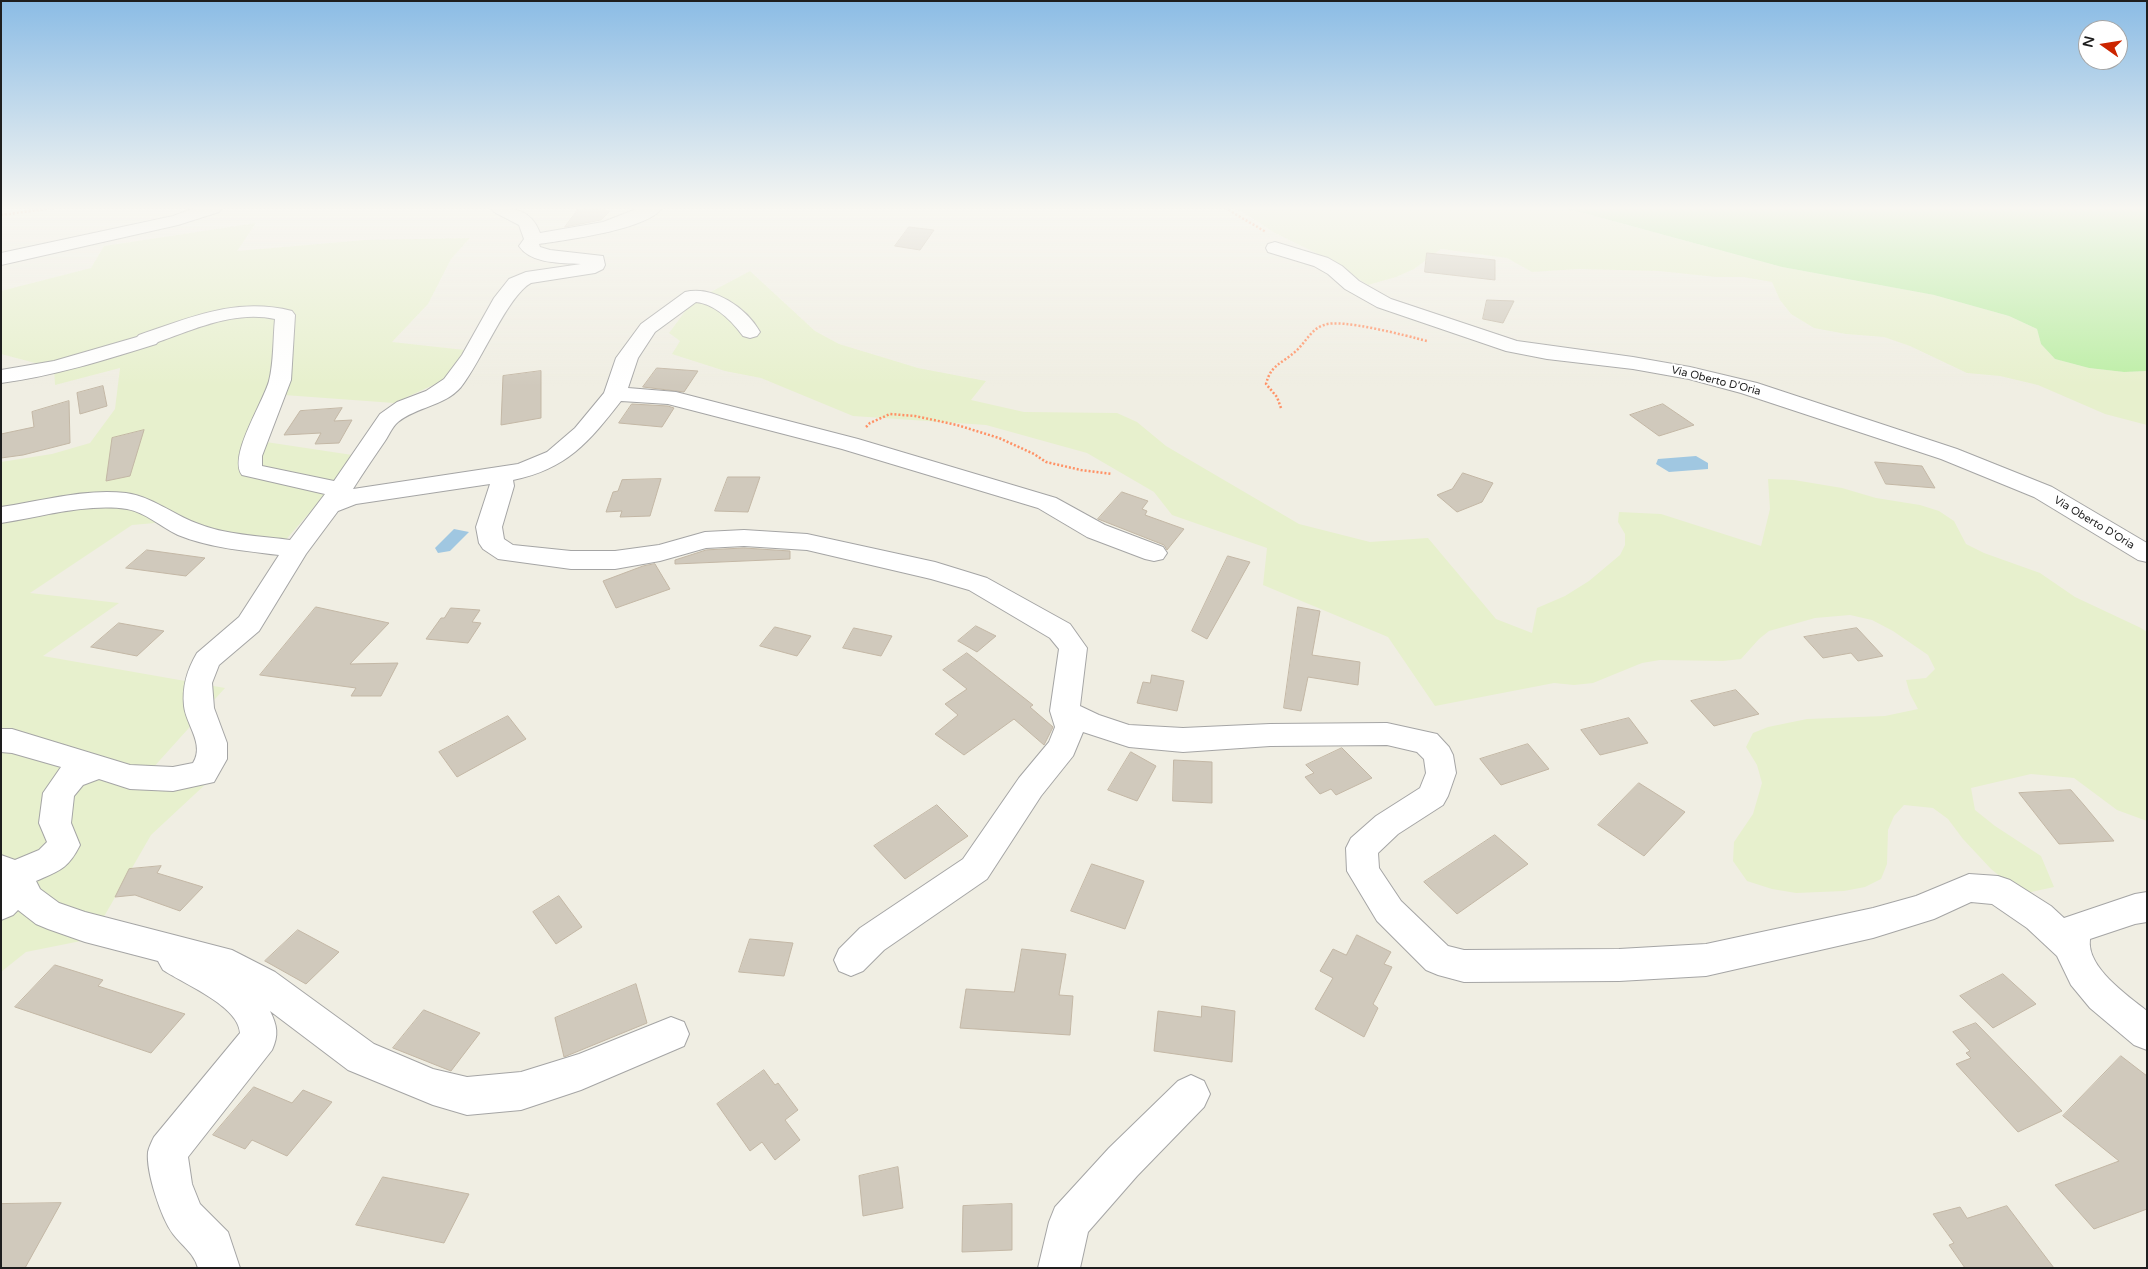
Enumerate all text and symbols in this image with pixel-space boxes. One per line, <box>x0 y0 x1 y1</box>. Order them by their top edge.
north arrow <box>2078 20 2128 70</box>
text: N <box>2079 34 2098 49</box>
street label: Via Oberto D'Oria <box>1670 363 1762 399</box>
street label: Via Oberto D'Oria <box>2051 494 2137 552</box>

